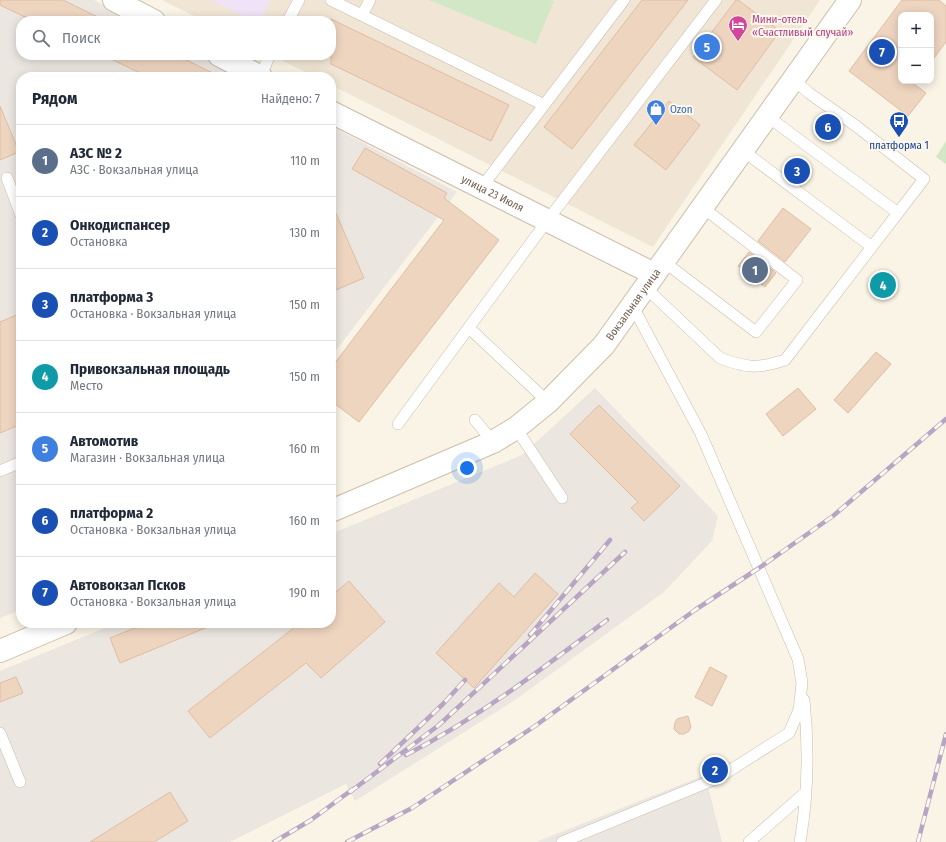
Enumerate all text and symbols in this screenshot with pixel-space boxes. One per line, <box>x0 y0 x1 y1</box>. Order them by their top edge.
map controls <box>898 12 934 84</box>
button: + <box>898 12 934 48</box>
place label: Мини-отель «Счастливый случай» <box>752 13 853 39</box>
hotel icon: Мини-отель «Счастливый случай» <box>727 14 749 42</box>
search box <box>16 16 336 60</box>
icon: search <box>30 27 52 49</box>
text: Поиск <box>62 29 100 47</box>
pin: 5 <box>694 32 720 62</box>
pin: 7 <box>869 37 895 67</box>
button: − <box>898 48 934 84</box>
text: Рядом <box>32 88 77 109</box>
text: Найдено: 7 <box>261 91 320 106</box>
shop icon: Ozon <box>645 98 667 126</box>
place label: Ozon <box>670 103 693 116</box>
bus stop icon: платформа 1 <box>888 110 910 138</box>
pin: 6 <box>815 112 841 142</box>
place label: платформа 1 <box>869 139 929 152</box>
text: АЗС № 2 <box>70 144 122 162</box>
text: 1 <box>42 153 48 168</box>
text: 110 m <box>290 153 320 168</box>
pin: 3 <box>784 156 810 186</box>
text: АЗС · Вокзальная улица <box>70 162 199 177</box>
street label: улица 23 Июля <box>459 172 526 214</box>
text: Онкодиспансер <box>70 216 170 234</box>
text: 2 <box>42 225 48 240</box>
text: 130 m <box>289 225 320 240</box>
text: Остановка <box>70 234 128 249</box>
pin: 1 <box>742 255 768 285</box>
street label: Вокзальная улица <box>603 266 663 343</box>
pin: 4 <box>870 270 896 300</box>
text: платформа 3 <box>70 288 153 306</box>
text: 3 <box>42 297 48 312</box>
text: 150 m <box>289 297 320 312</box>
text: Остановка · Вокзальная улица <box>70 306 237 321</box>
text: Привокзальная площадь <box>70 360 230 378</box>
text: 4 <box>42 369 48 384</box>
text: 150 m <box>289 369 320 384</box>
text: Место <box>70 378 103 393</box>
text: Автомотив <box>70 432 138 450</box>
text: 5 <box>42 441 48 456</box>
text: 160 m <box>289 441 320 456</box>
text: Магазин · Вокзальная улица <box>70 450 225 465</box>
your location <box>457 458 477 478</box>
text: платформа 2 <box>70 504 153 522</box>
text: 6 <box>42 513 48 528</box>
text: 160 m <box>289 513 320 528</box>
text: Остановка · Вокзальная улица <box>70 522 237 537</box>
text: Автовокзал Псков <box>70 576 186 594</box>
text: 7 <box>42 585 48 600</box>
text: 190 m <box>289 585 320 600</box>
text: Остановка · Вокзальная улица <box>70 594 237 609</box>
pin: 2 <box>702 755 728 785</box>

